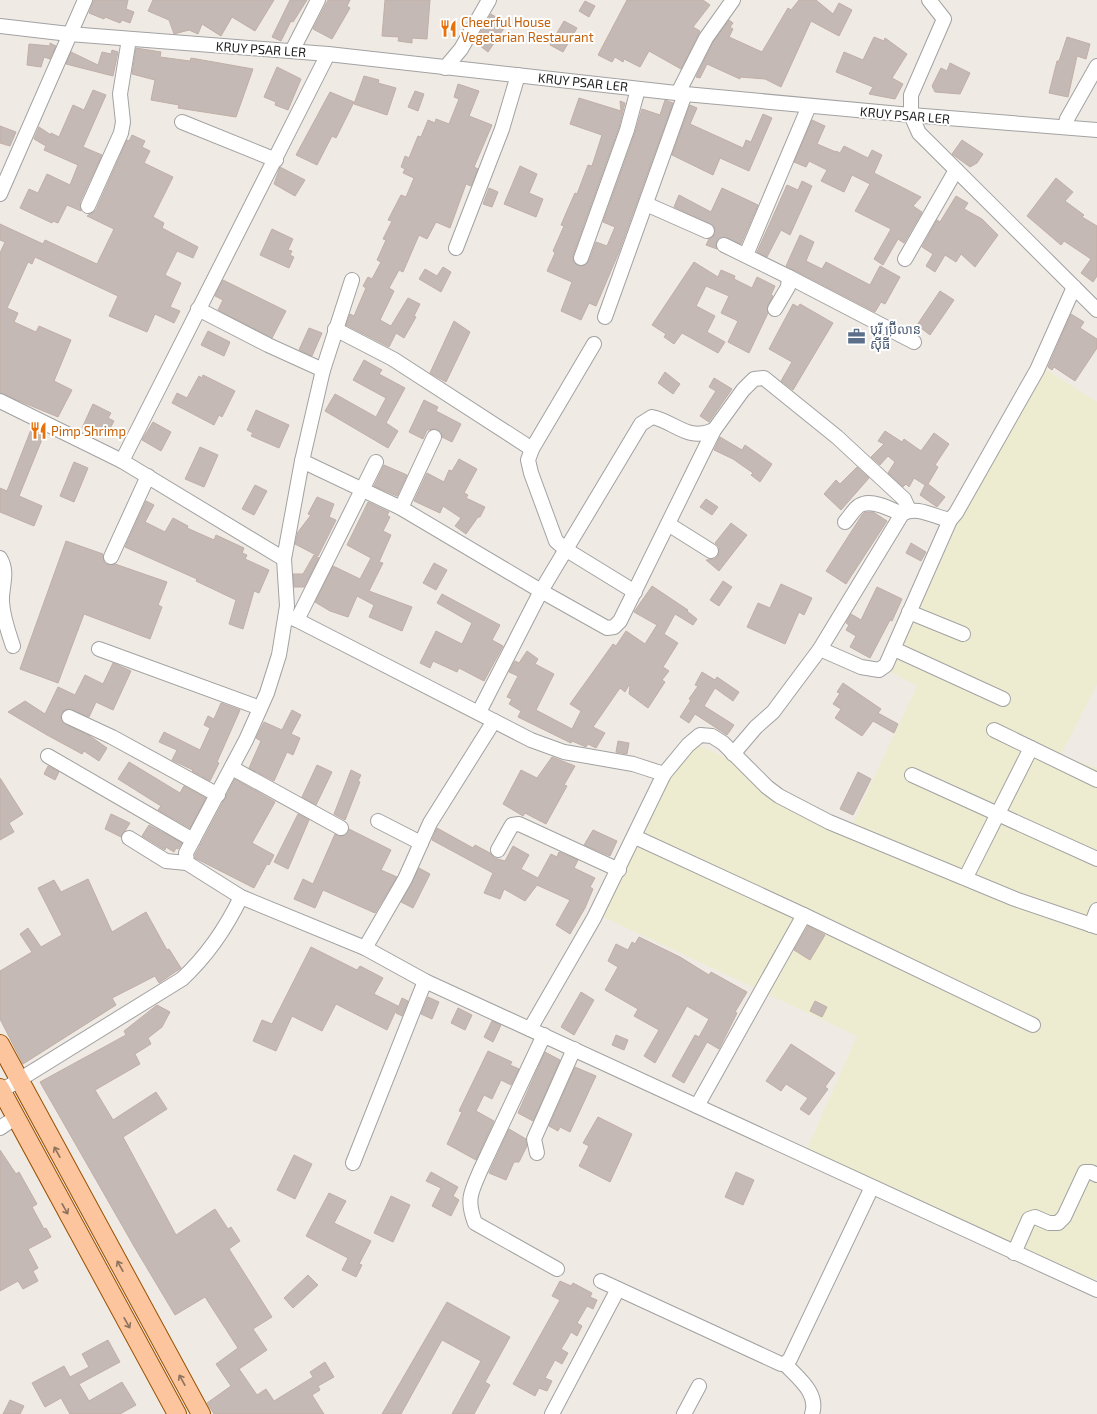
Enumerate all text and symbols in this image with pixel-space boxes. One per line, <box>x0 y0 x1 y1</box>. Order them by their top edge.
place label: Cheerful House Vegetarian Restaurant <box>461 14 594 45</box>
restaurant icon: Cheerful House Vegetarian Restaurant <box>438 19 458 39</box>
street label: KRUY PSAR LER <box>215 38 307 60</box>
street label: KRUY PSAR LER <box>537 69 629 95</box>
street label: KRUY PSAR LER <box>859 103 951 127</box>
place label: បុរី ប្រ៊ីលាន សុីធី <box>870 320 921 352</box>
office icon: បុរី ប្រ៊ីលាន សុីធី <box>847 326 867 346</box>
restaurant icon: Pimp Shrimp <box>28 421 48 441</box>
place label: Pimp Shrimp <box>51 423 126 439</box>
one-way arrow <box>53 1146 61 1158</box>
one-way arrow <box>62 1203 69 1215</box>
one-way arrow <box>115 1260 123 1272</box>
one-way arrow <box>124 1317 131 1329</box>
one-way arrow <box>178 1374 185 1386</box>

